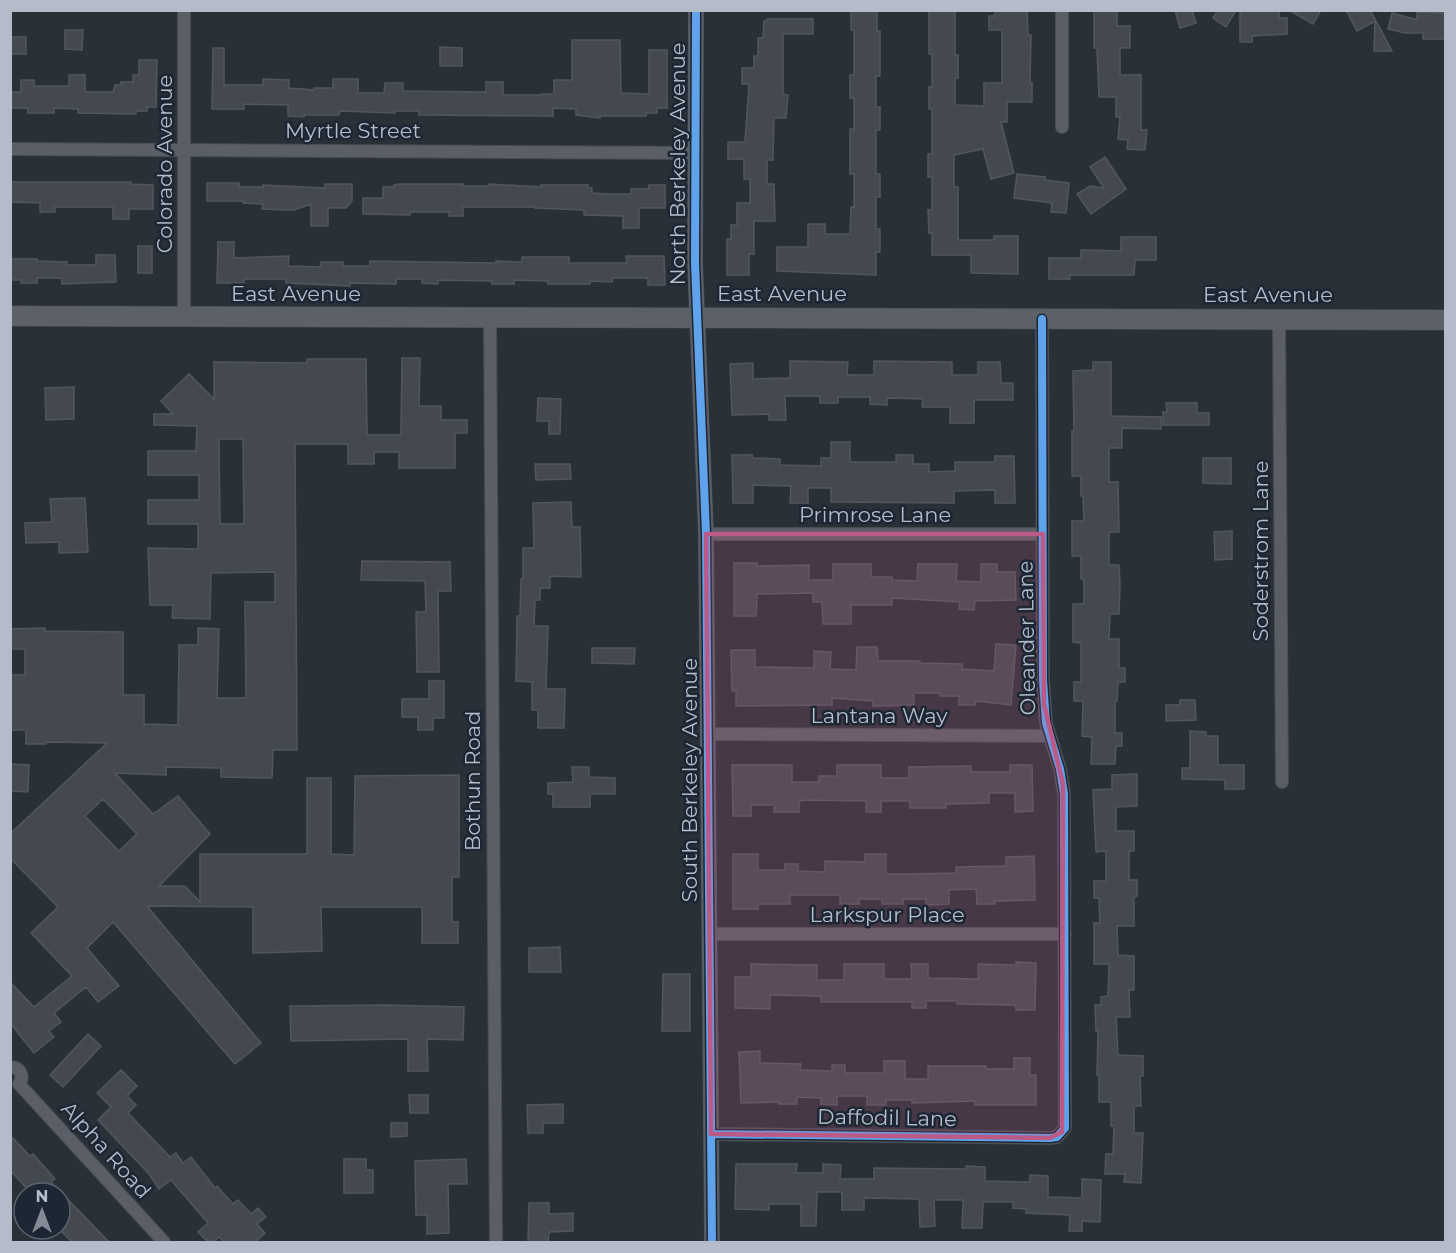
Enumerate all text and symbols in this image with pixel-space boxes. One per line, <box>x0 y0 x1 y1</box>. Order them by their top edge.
street label: North Berkeley Avenue <box>665 42 690 286</box>
street label: Colorado Avenue <box>152 75 177 253</box>
street label: Myrtle Street <box>285 118 421 143</box>
street label: East Avenue <box>231 281 361 306</box>
street label: East Avenue <box>717 281 847 306</box>
street label: East Avenue <box>1203 282 1333 307</box>
street label: Soderstrom Lane <box>1248 461 1273 641</box>
street label: Primrose Lane <box>799 502 951 527</box>
street label: Oleander Lane <box>1013 560 1040 716</box>
street label: South Berkeley Avenue <box>677 658 702 902</box>
street label: Lantana Way <box>810 703 948 728</box>
street label: Bothun Road <box>460 711 485 851</box>
street label: Larkspur Place <box>809 902 965 927</box>
street label: Alpha Road <box>56 1096 156 1203</box>
street label: Daffodil Lane <box>817 1104 957 1131</box>
north arrow <box>12 1181 72 1241</box>
text: N <box>36 1187 48 1206</box>

